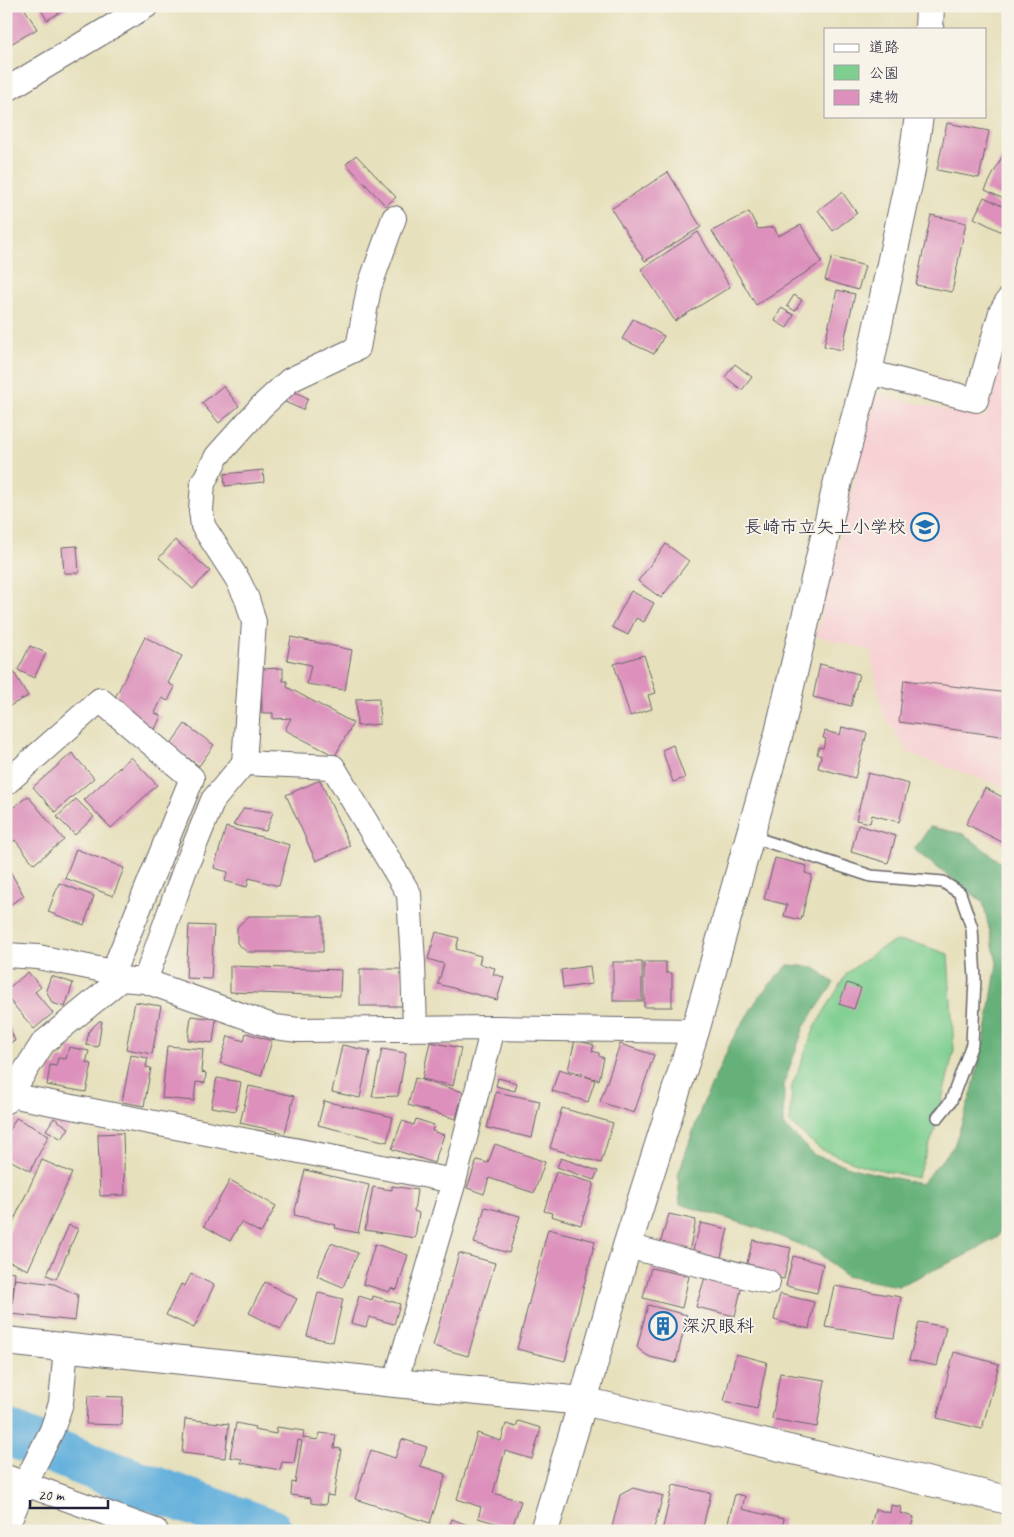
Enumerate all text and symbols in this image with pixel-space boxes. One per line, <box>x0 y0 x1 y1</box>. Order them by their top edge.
legend <box>824 28 986 118</box>
text: 道路 <box>869 38 899 57</box>
text: 公園 <box>869 64 899 83</box>
text: 建物 <box>869 88 899 107</box>
school or university icon: 長崎市立矢上小学校 <box>910 512 940 542</box>
place label: 長崎市立矢上小学校 <box>744 516 906 538</box>
building icon: 深沢眼科 <box>648 1311 678 1341</box>
place label: 深沢眼科 <box>682 1315 754 1337</box>
scale bar <box>30 1477 108 1509</box>
text: 20 m <box>38 1486 65 1505</box>

